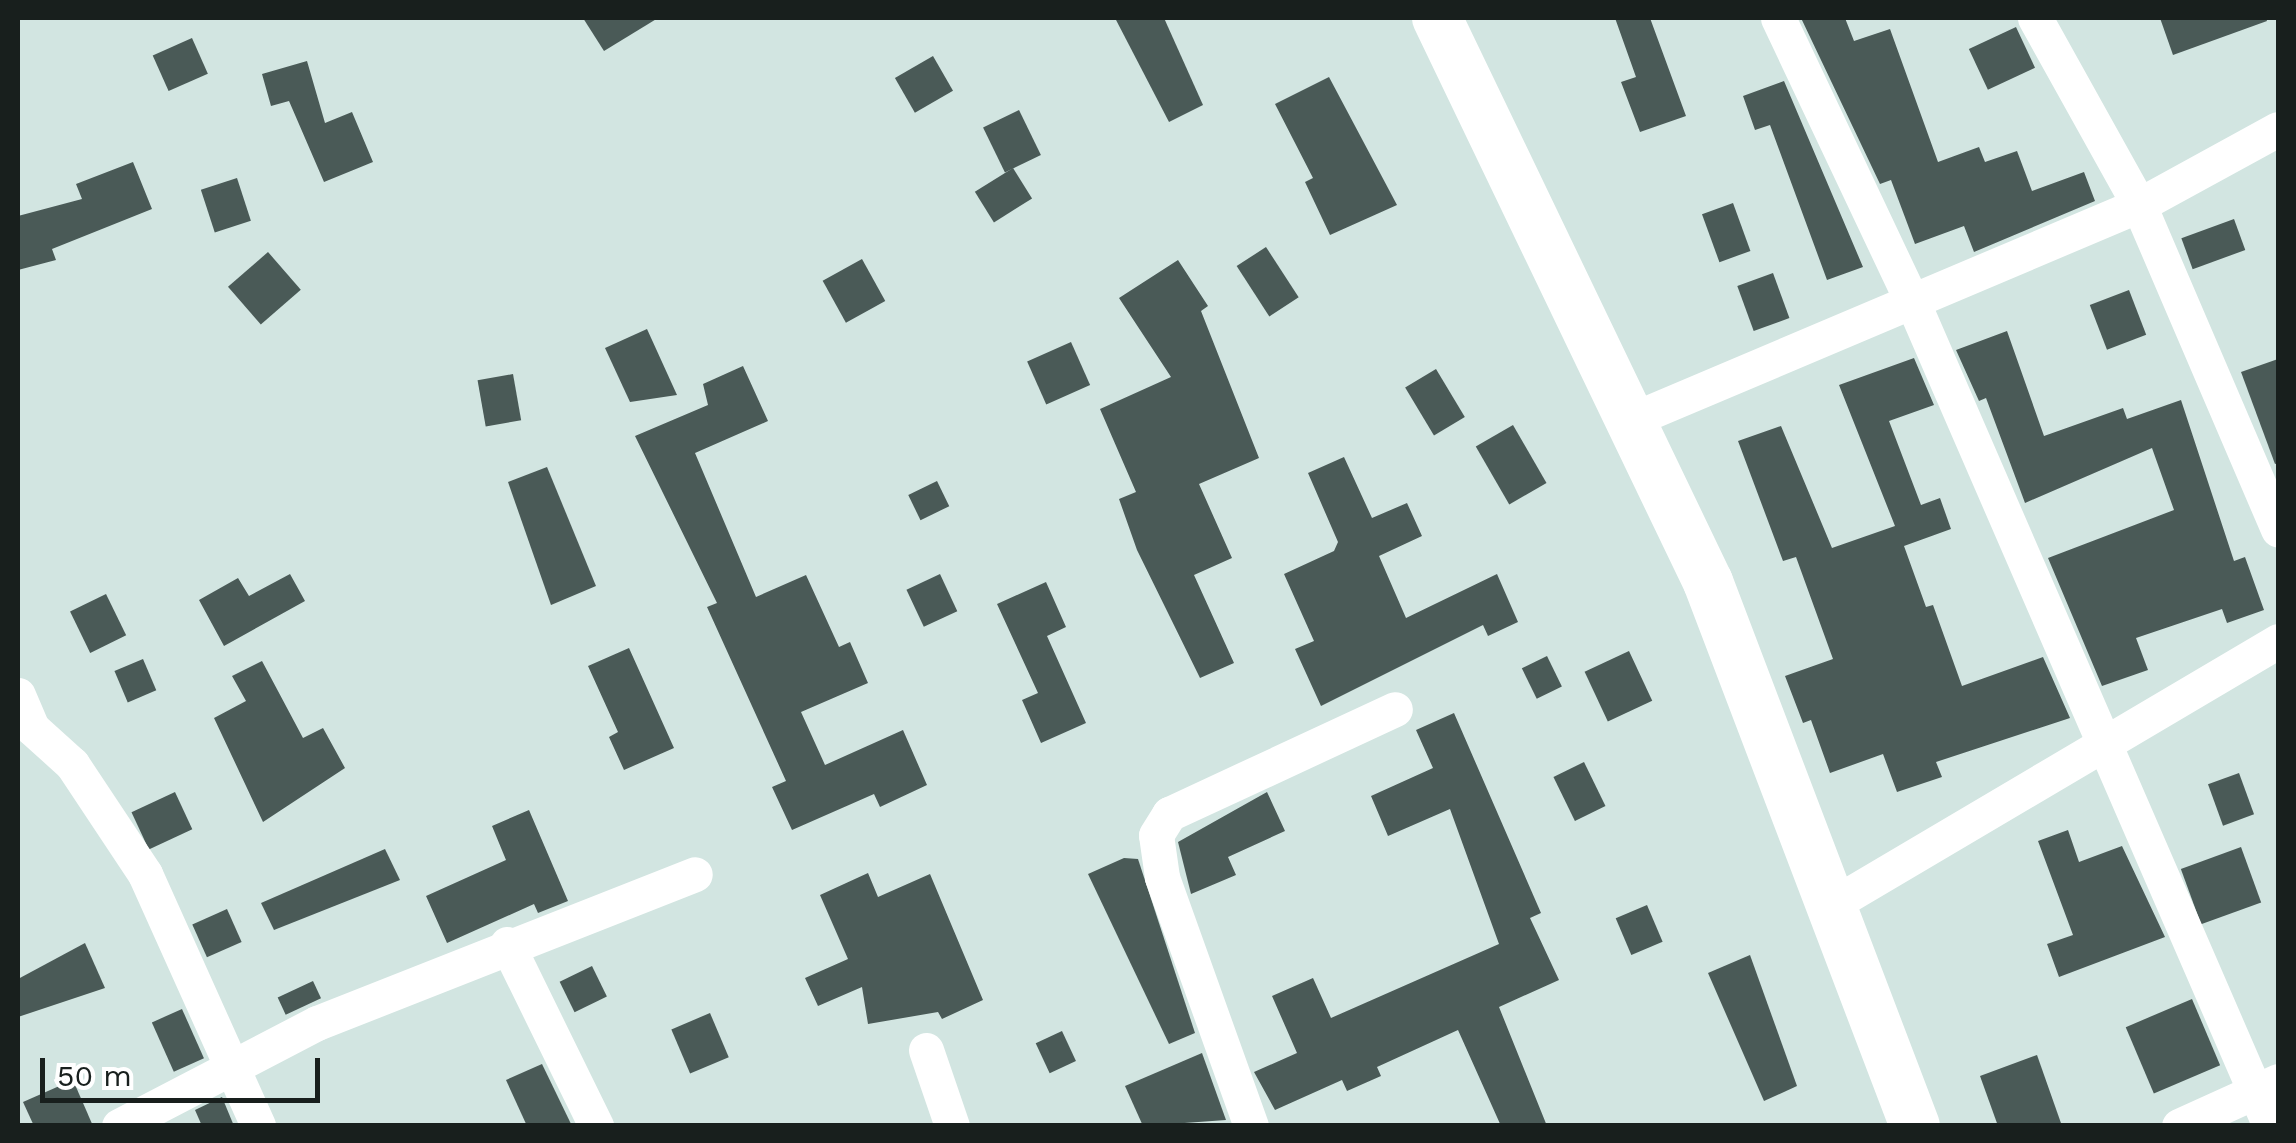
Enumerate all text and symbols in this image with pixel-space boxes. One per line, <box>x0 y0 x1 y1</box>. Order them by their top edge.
scale bar <box>45 1038 325 1100</box>
text: 50 m <box>57 1058 132 1093</box>

